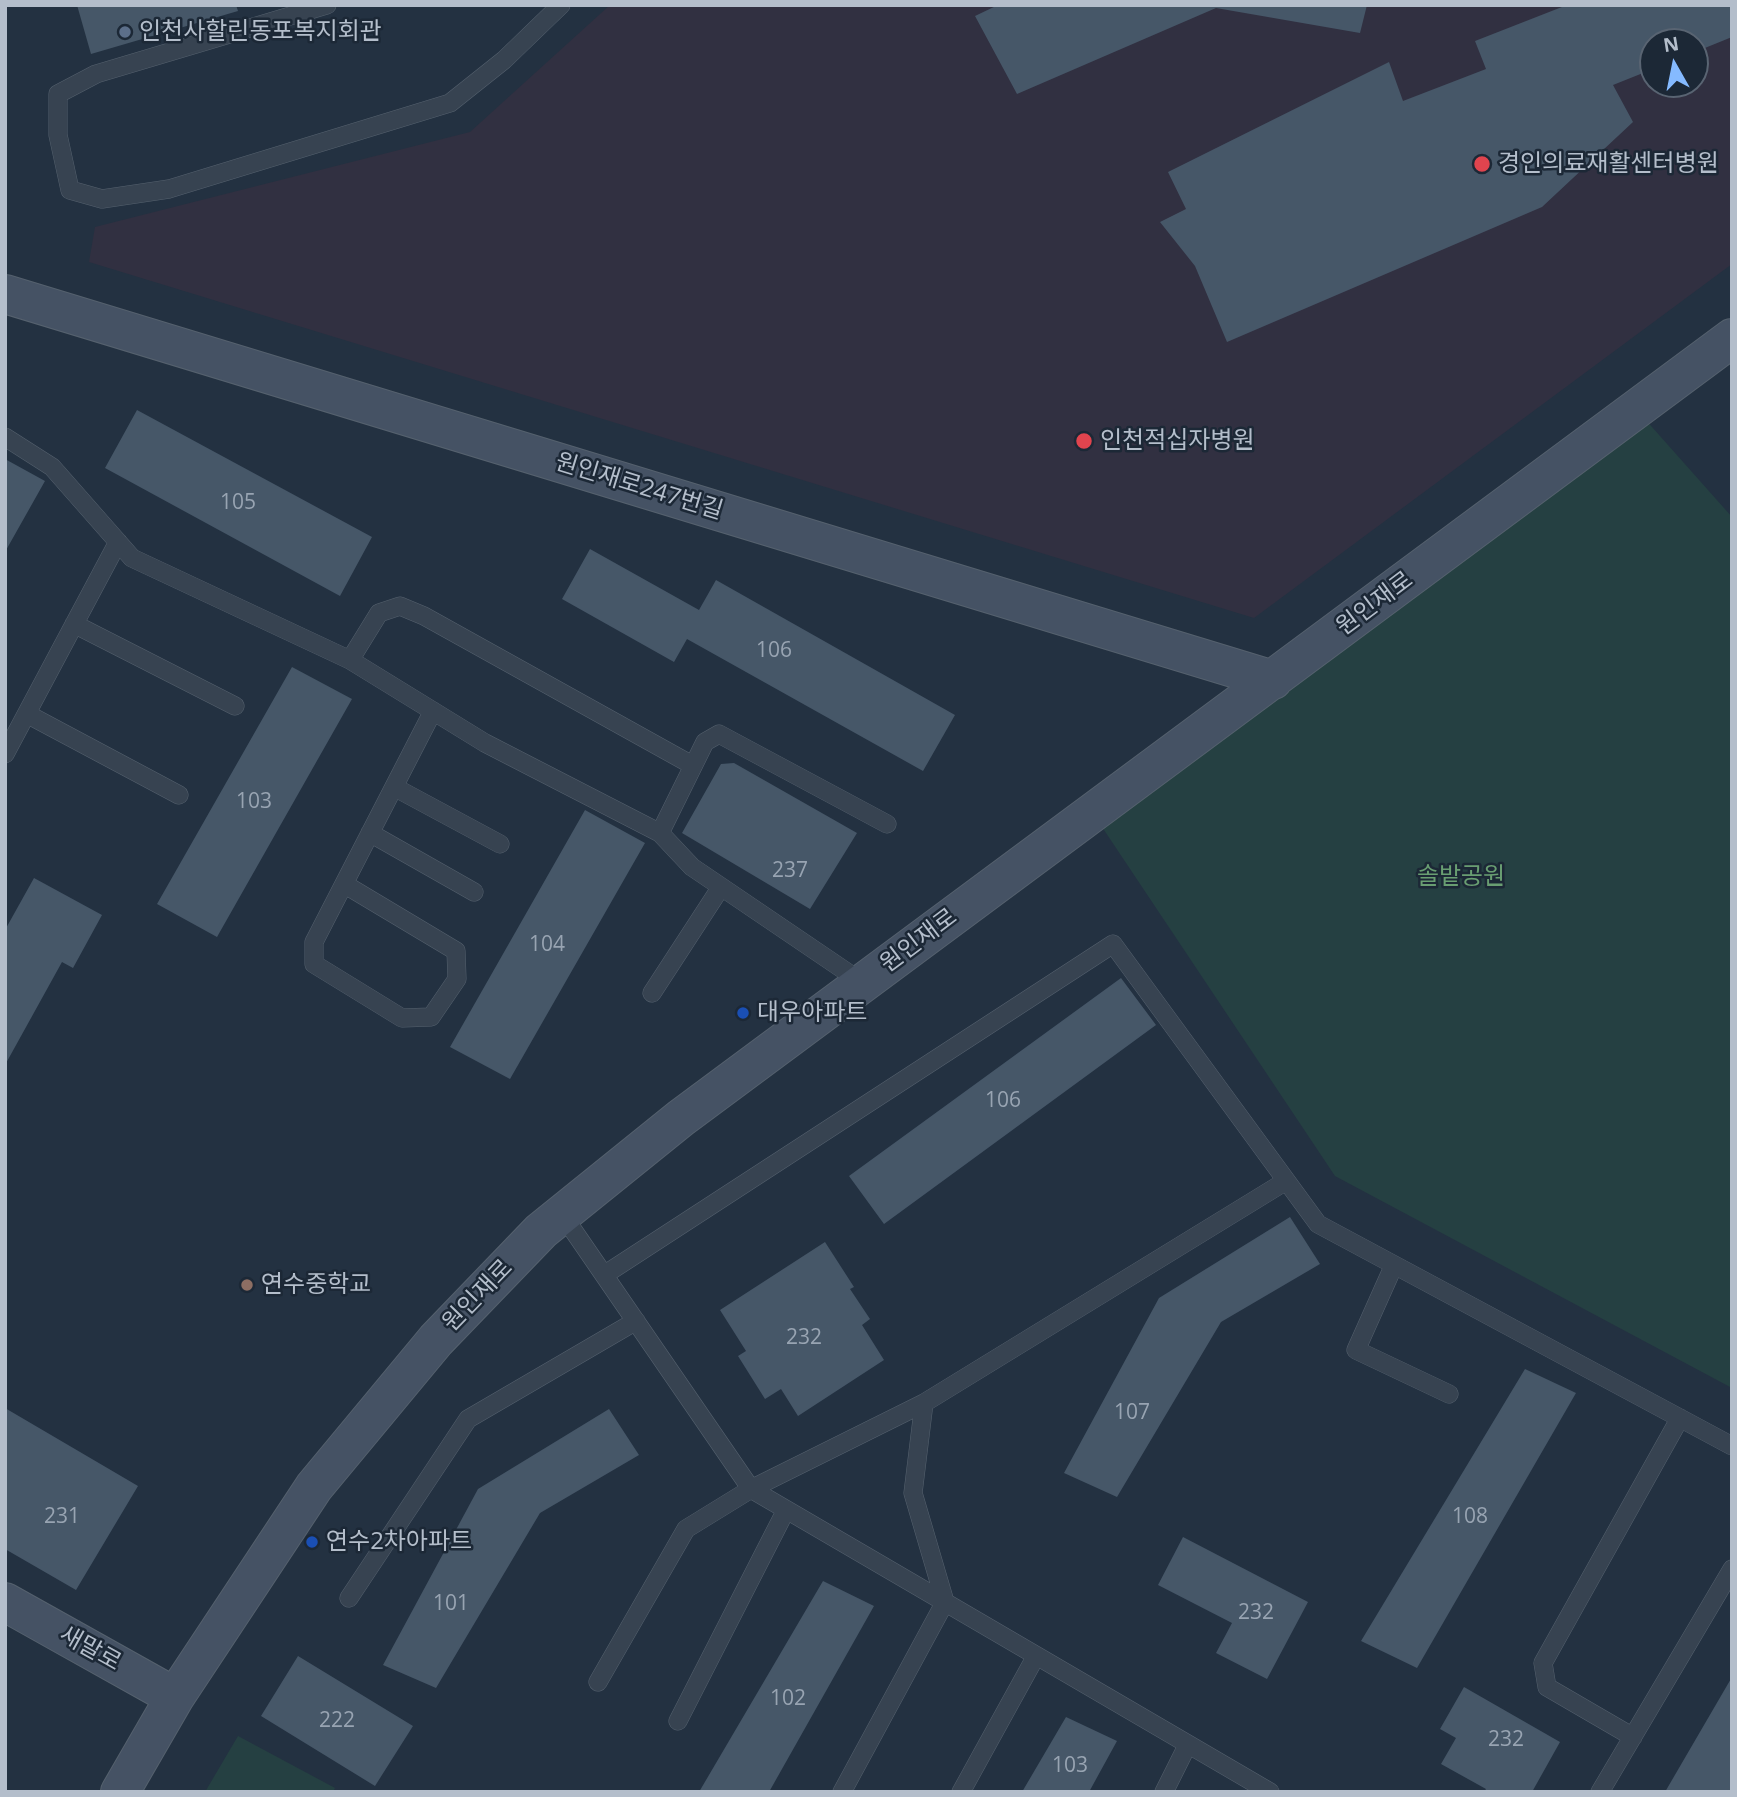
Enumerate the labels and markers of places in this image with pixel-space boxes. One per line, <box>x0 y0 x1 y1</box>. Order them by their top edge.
place label: 인천사할린동포복지회관 <box>139 18 382 46</box>
marker: 인천사할린동포복지회관 <box>117 24 133 40</box>
place label: 경인의료재활센터병원 <box>1498 150 1719 178</box>
marker: 경인의료재활센터병원 <box>1472 154 1492 174</box>
place label: 인천적십자병원 <box>1100 427 1255 455</box>
marker: 인천적십자병원 <box>1074 431 1094 451</box>
place label: 대우아파트 <box>757 999 867 1027</box>
marker: 대우아파트 <box>735 1005 751 1021</box>
place label: 연수중학교 <box>261 1271 371 1299</box>
marker: 연수중학교 <box>239 1277 255 1293</box>
place label: 연수2차아파트 <box>326 1528 472 1556</box>
marker: 연수2차아파트 <box>304 1534 320 1550</box>

